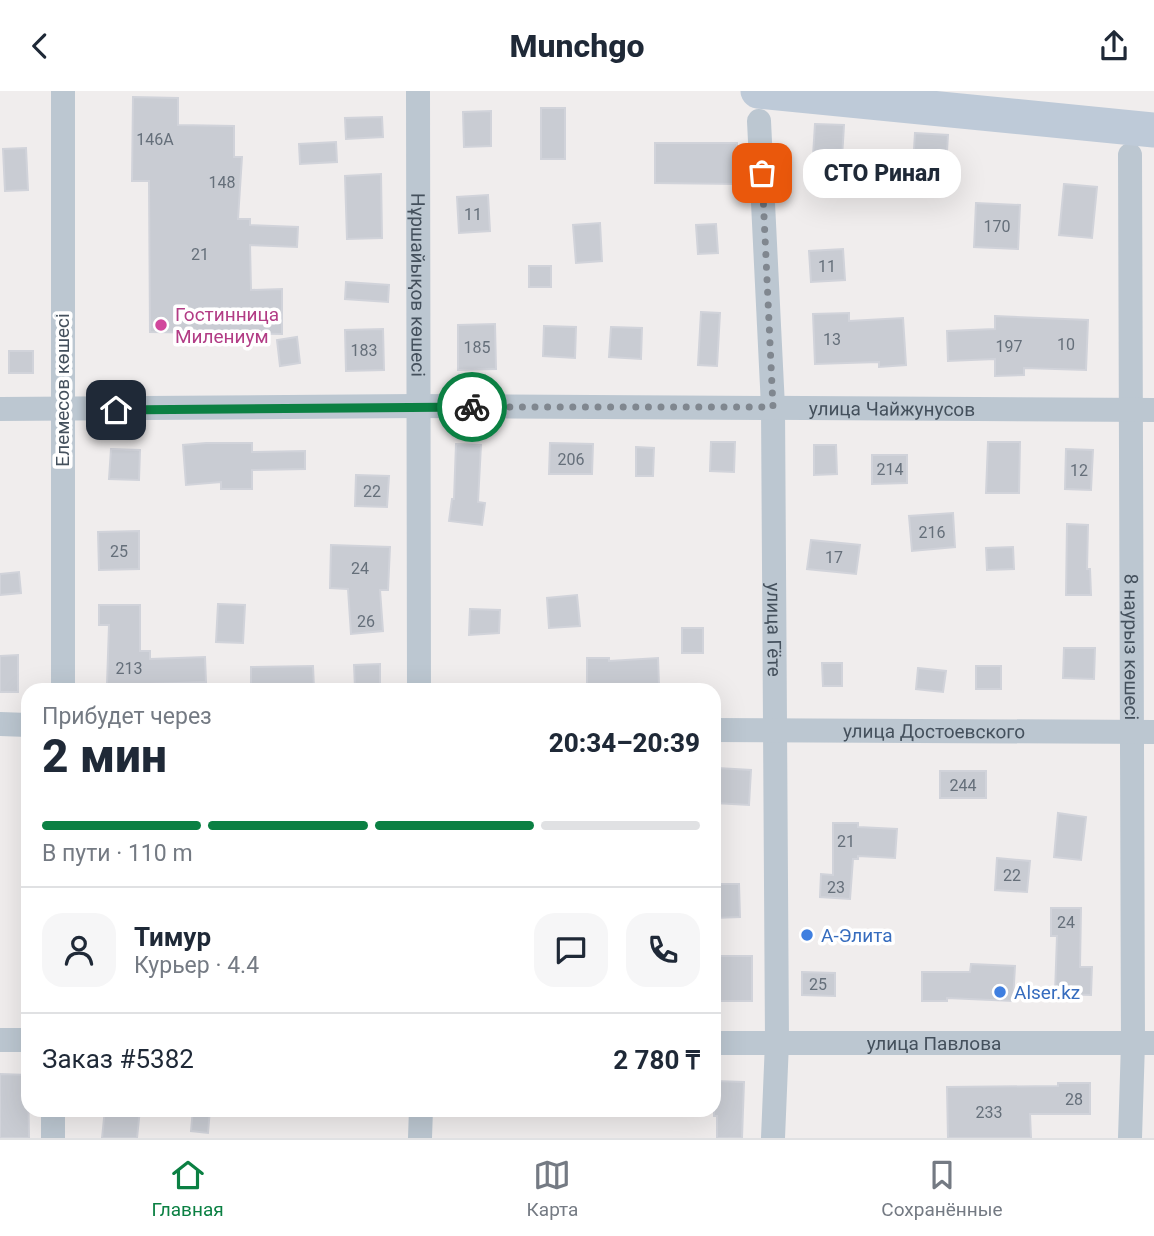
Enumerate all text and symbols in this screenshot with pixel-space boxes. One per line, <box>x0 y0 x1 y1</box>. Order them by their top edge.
icon: back <box>21 27 59 65</box>
text: Munchgo <box>509 27 645 65</box>
icon: share <box>1095 27 1133 65</box>
house number: 146А <box>136 130 174 149</box>
pin <box>732 143 792 203</box>
callout: СТО Ринал <box>804 148 962 197</box>
icon: bag <box>743 154 781 192</box>
text: СТО Ринал <box>824 160 940 187</box>
house number: 148 <box>209 173 235 192</box>
street label: Нұршайықов көшесі <box>407 193 430 377</box>
house number: 11 <box>464 205 482 224</box>
house number: 170 <box>984 217 1010 236</box>
house number: 21 <box>191 245 209 264</box>
house number: 11 <box>818 257 836 276</box>
place label: Гостинница Милениум <box>175 303 279 348</box>
street label: Елемесов көшесі <box>51 313 74 467</box>
marker: Гостинница Милениум <box>153 317 169 333</box>
house number: 13 <box>823 330 841 349</box>
house number: 10 <box>1057 335 1075 354</box>
house number: 197 <box>996 337 1022 356</box>
house number: 185 <box>464 338 490 357</box>
house number: 183 <box>351 341 377 360</box>
courier <box>437 372 507 442</box>
pin <box>86 380 146 440</box>
icon: bike <box>453 388 491 426</box>
icon: home <box>97 391 135 429</box>
street label: улица Чайжунусов <box>809 397 975 421</box>
house number: 206 <box>558 450 584 469</box>
house number: 214 <box>877 460 903 479</box>
house number: 12 <box>1070 461 1088 480</box>
house number: 22 <box>363 482 381 501</box>
house number: 216 <box>919 523 945 542</box>
house number: 25 <box>110 542 128 561</box>
house number: 17 <box>825 548 843 567</box>
house number: 24 <box>351 559 369 578</box>
street label: 8 наурыз көшесі <box>1120 574 1143 720</box>
street label: улица Гёте <box>763 582 786 677</box>
house number: 26 <box>357 612 375 631</box>
house number: 213 <box>116 659 142 678</box>
text: Прибудет через <box>42 703 212 730</box>
street label: улица Достоевского <box>843 719 1025 743</box>
text: 20:34–20:39 <box>549 728 700 758</box>
text: 2 мин <box>42 729 167 783</box>
house number: 244 <box>950 776 976 795</box>
house number: 21 <box>837 832 855 851</box>
text: В пути · 110 m <box>42 840 193 867</box>
house number: 22 <box>1003 866 1021 885</box>
house number: 23 <box>827 878 845 897</box>
button: person <box>42 913 116 987</box>
button: chat <box>534 913 608 987</box>
button: phone <box>626 913 700 987</box>
house number: 24 <box>1057 913 1075 932</box>
text: Тимур <box>134 922 211 952</box>
place label: А-Элита <box>821 924 893 947</box>
marker: А-Элита <box>799 927 815 943</box>
text: Курьер · 4.4 <box>134 952 259 979</box>
house number: 25 <box>809 975 827 994</box>
place label: Alser.kz <box>1014 981 1080 1004</box>
marker: Alser.kz <box>992 984 1008 1000</box>
street label: улица Павлова <box>867 1032 1001 1055</box>
text: Заказ #5382 <box>42 1044 194 1074</box>
text: 2 780 ₸ <box>613 1045 700 1075</box>
house number: 28 <box>1065 1090 1083 1109</box>
house number: 233 <box>976 1103 1002 1122</box>
tab: Главная <box>151 1156 224 1221</box>
tab: Карта <box>527 1156 578 1221</box>
tab: Сохранённые <box>881 1156 1003 1221</box>

